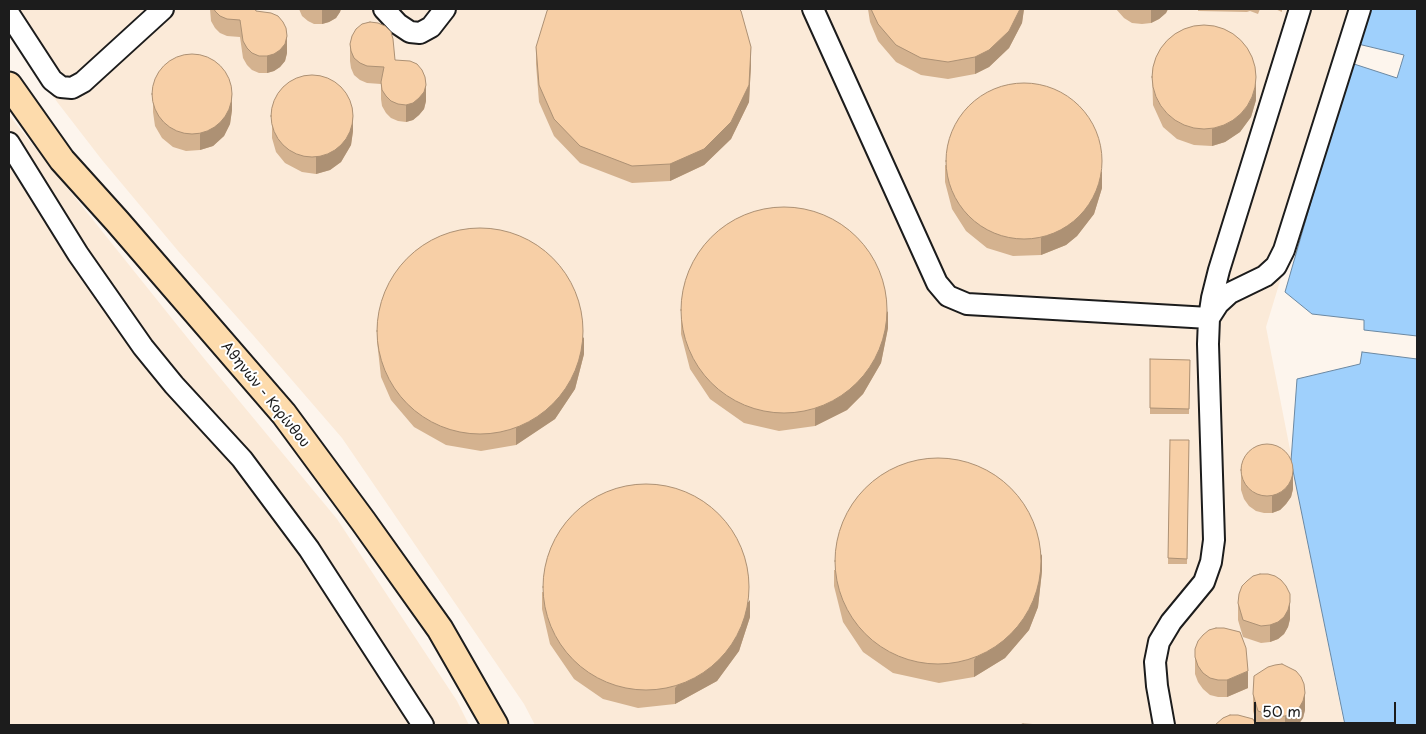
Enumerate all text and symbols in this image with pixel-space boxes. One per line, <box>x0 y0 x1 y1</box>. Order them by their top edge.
street label: Αθηνών - Κορίνθου <box>217 339 313 451</box>
scale bar <box>1256 692 1398 724</box>
text: 50 m <box>1262 699 1301 722</box>

